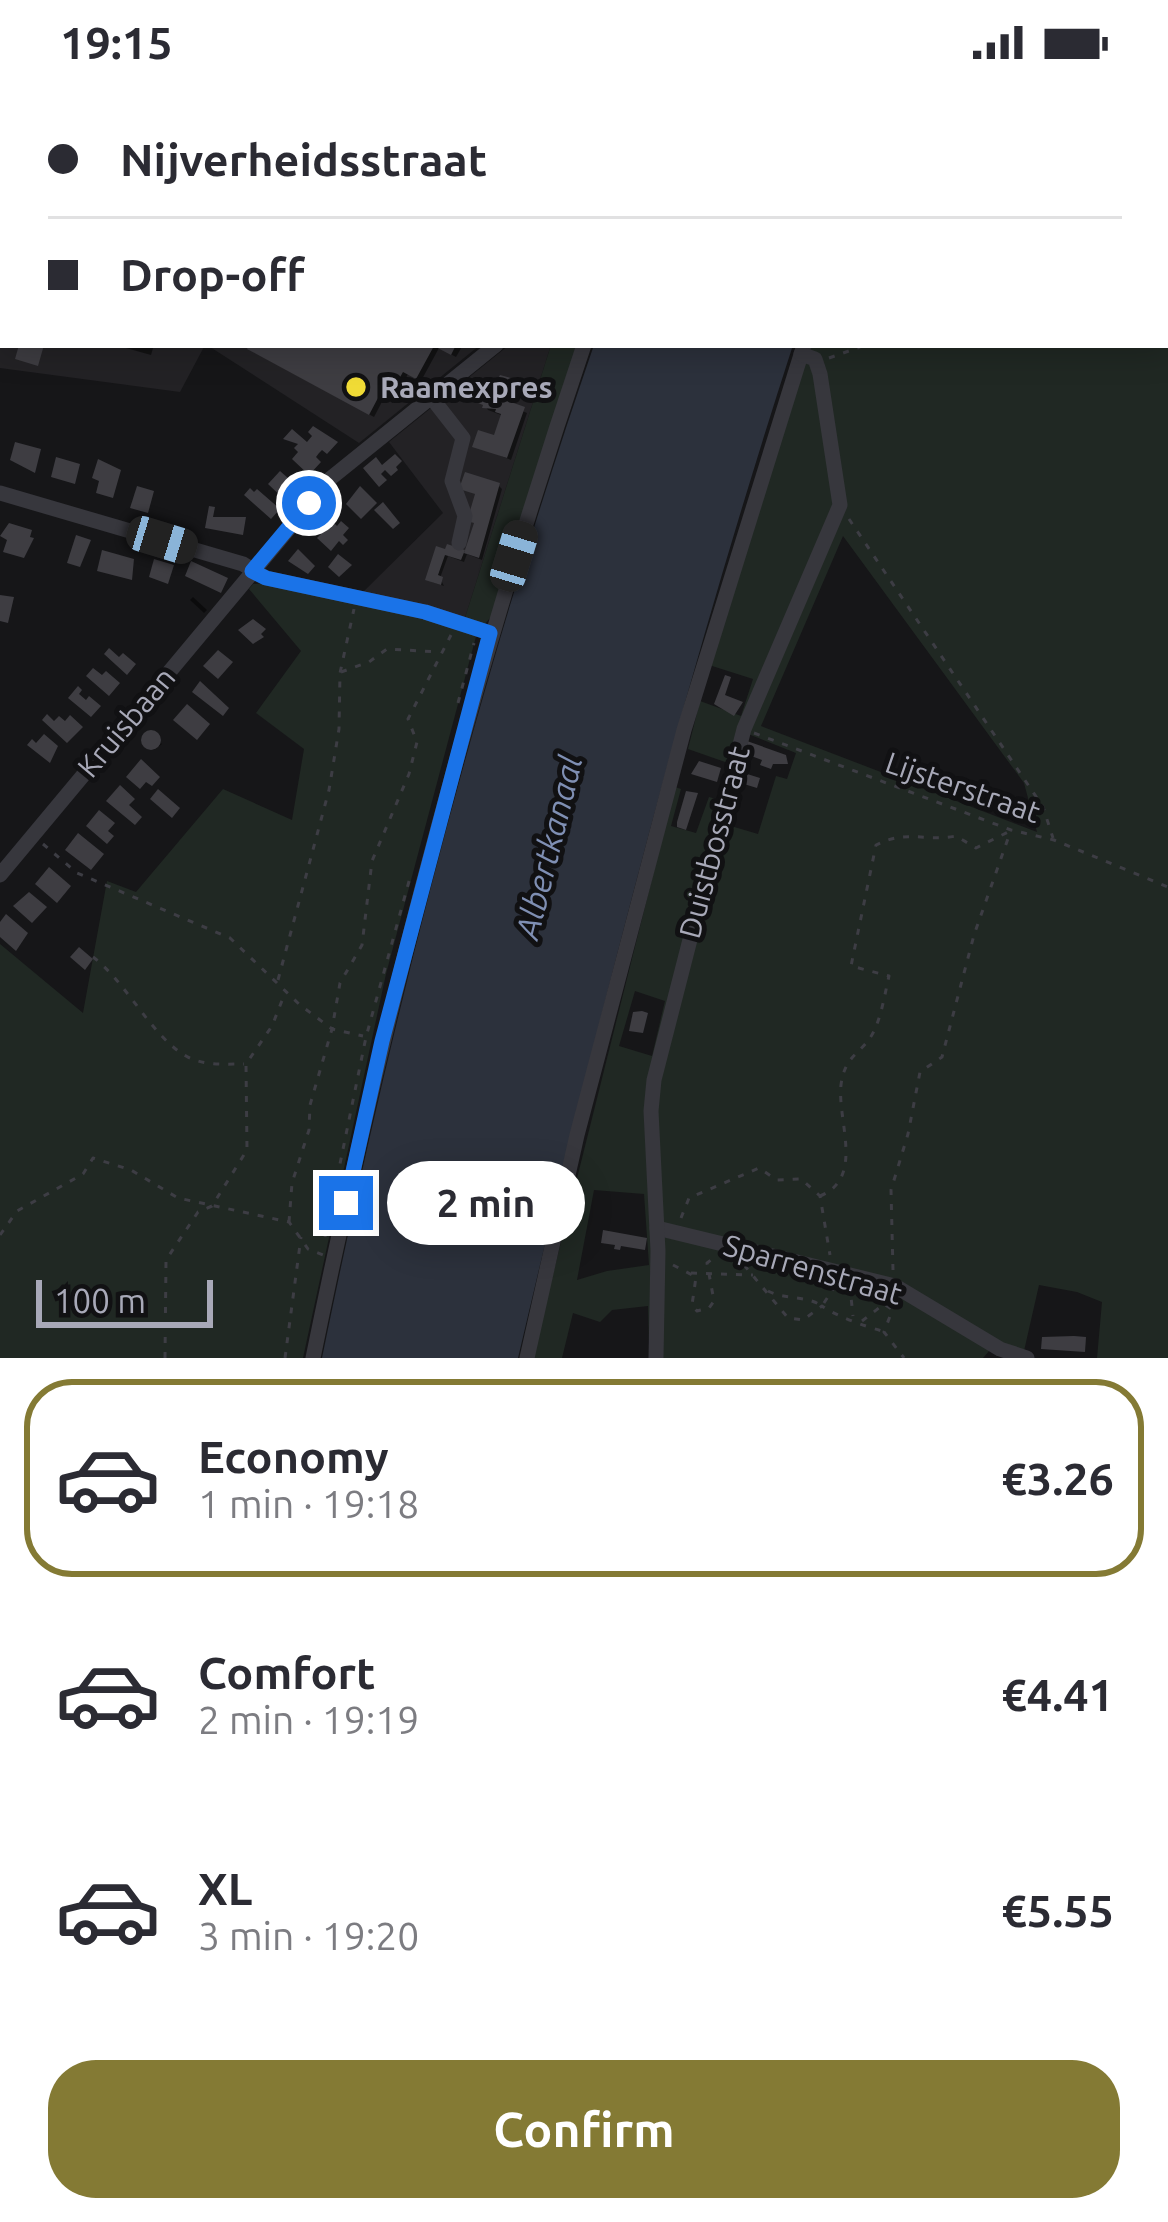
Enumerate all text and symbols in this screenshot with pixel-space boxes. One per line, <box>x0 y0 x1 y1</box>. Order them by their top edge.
text: 19:15 <box>60 17 173 68</box>
text: Nijverheidsstraat <box>120 134 487 185</box>
text: Drop-off <box>120 249 305 300</box>
place label: Raamexpres <box>380 370 553 404</box>
marker: Raamexpres <box>343 374 369 400</box>
route start <box>282 476 336 530</box>
car <box>122 512 202 568</box>
car <box>486 516 542 596</box>
street label: Kruisbaan <box>70 660 182 784</box>
street label: Duistbosstraat <box>672 742 756 942</box>
street label: Lijsterstraat <box>881 745 1045 829</box>
water label: Albertkanaal <box>507 751 589 944</box>
callout: 2 min <box>388 1161 586 1245</box>
route end <box>319 1176 373 1230</box>
text: 2 min <box>437 1181 535 1224</box>
street label: Sparrenstraat <box>720 1227 906 1311</box>
scale bar <box>36 1274 213 1327</box>
text: 100 m <box>54 1282 146 1319</box>
icon: car <box>54 1424 162 1532</box>
text: Economy <box>198 1431 389 1482</box>
text: €3.26 <box>1001 1453 1114 1504</box>
text: 1 min · 19:18 <box>198 1482 419 1525</box>
icon: car <box>54 1640 162 1748</box>
text: Comfort <box>198 1647 375 1698</box>
text: €4.41 <box>1001 1669 1114 1720</box>
text: 2 min · 19:19 <box>198 1698 419 1741</box>
icon: car <box>54 1856 162 1964</box>
text: XL <box>198 1863 252 1914</box>
text: €5.55 <box>1001 1885 1114 1936</box>
text: 3 min · 19:20 <box>198 1914 419 1957</box>
button: Confirm <box>48 2060 1120 2198</box>

